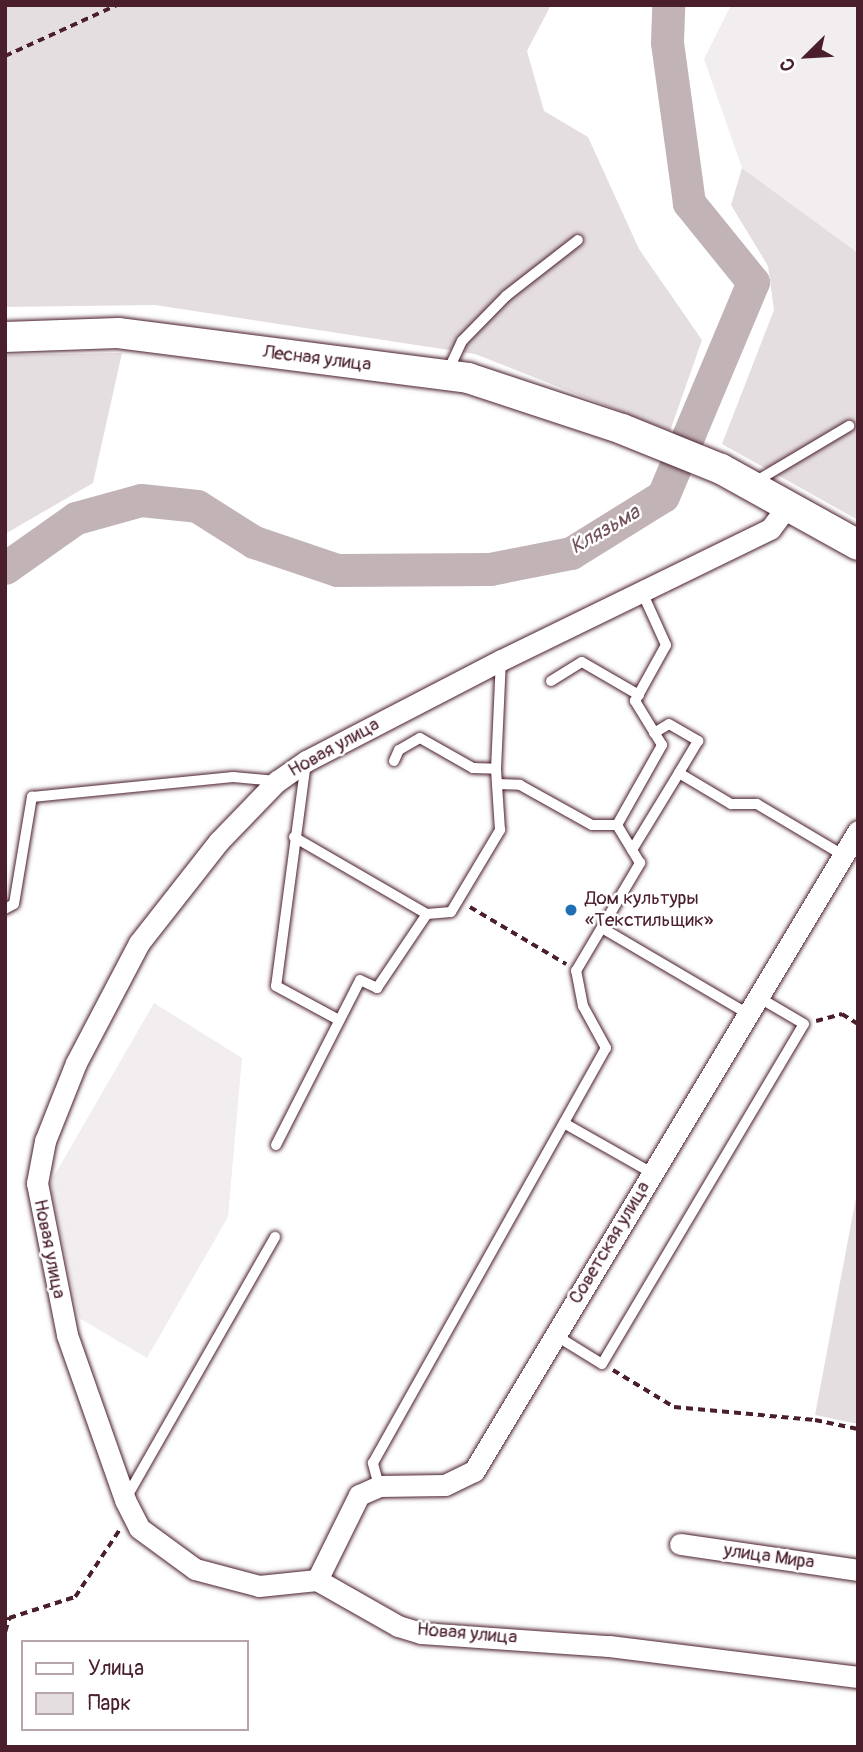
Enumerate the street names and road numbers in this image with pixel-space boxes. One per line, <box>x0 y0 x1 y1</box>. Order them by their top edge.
street label: Лесная улица <box>261 341 373 377</box>
street label: Новая улица <box>284 714 384 782</box>
street label: Советская улица <box>564 1178 656 1308</box>
street label: Новая улица <box>28 1197 70 1301</box>
street label: улица Мира <box>722 1539 816 1575</box>
street label: Новая улица <box>416 1618 518 1650</box>

